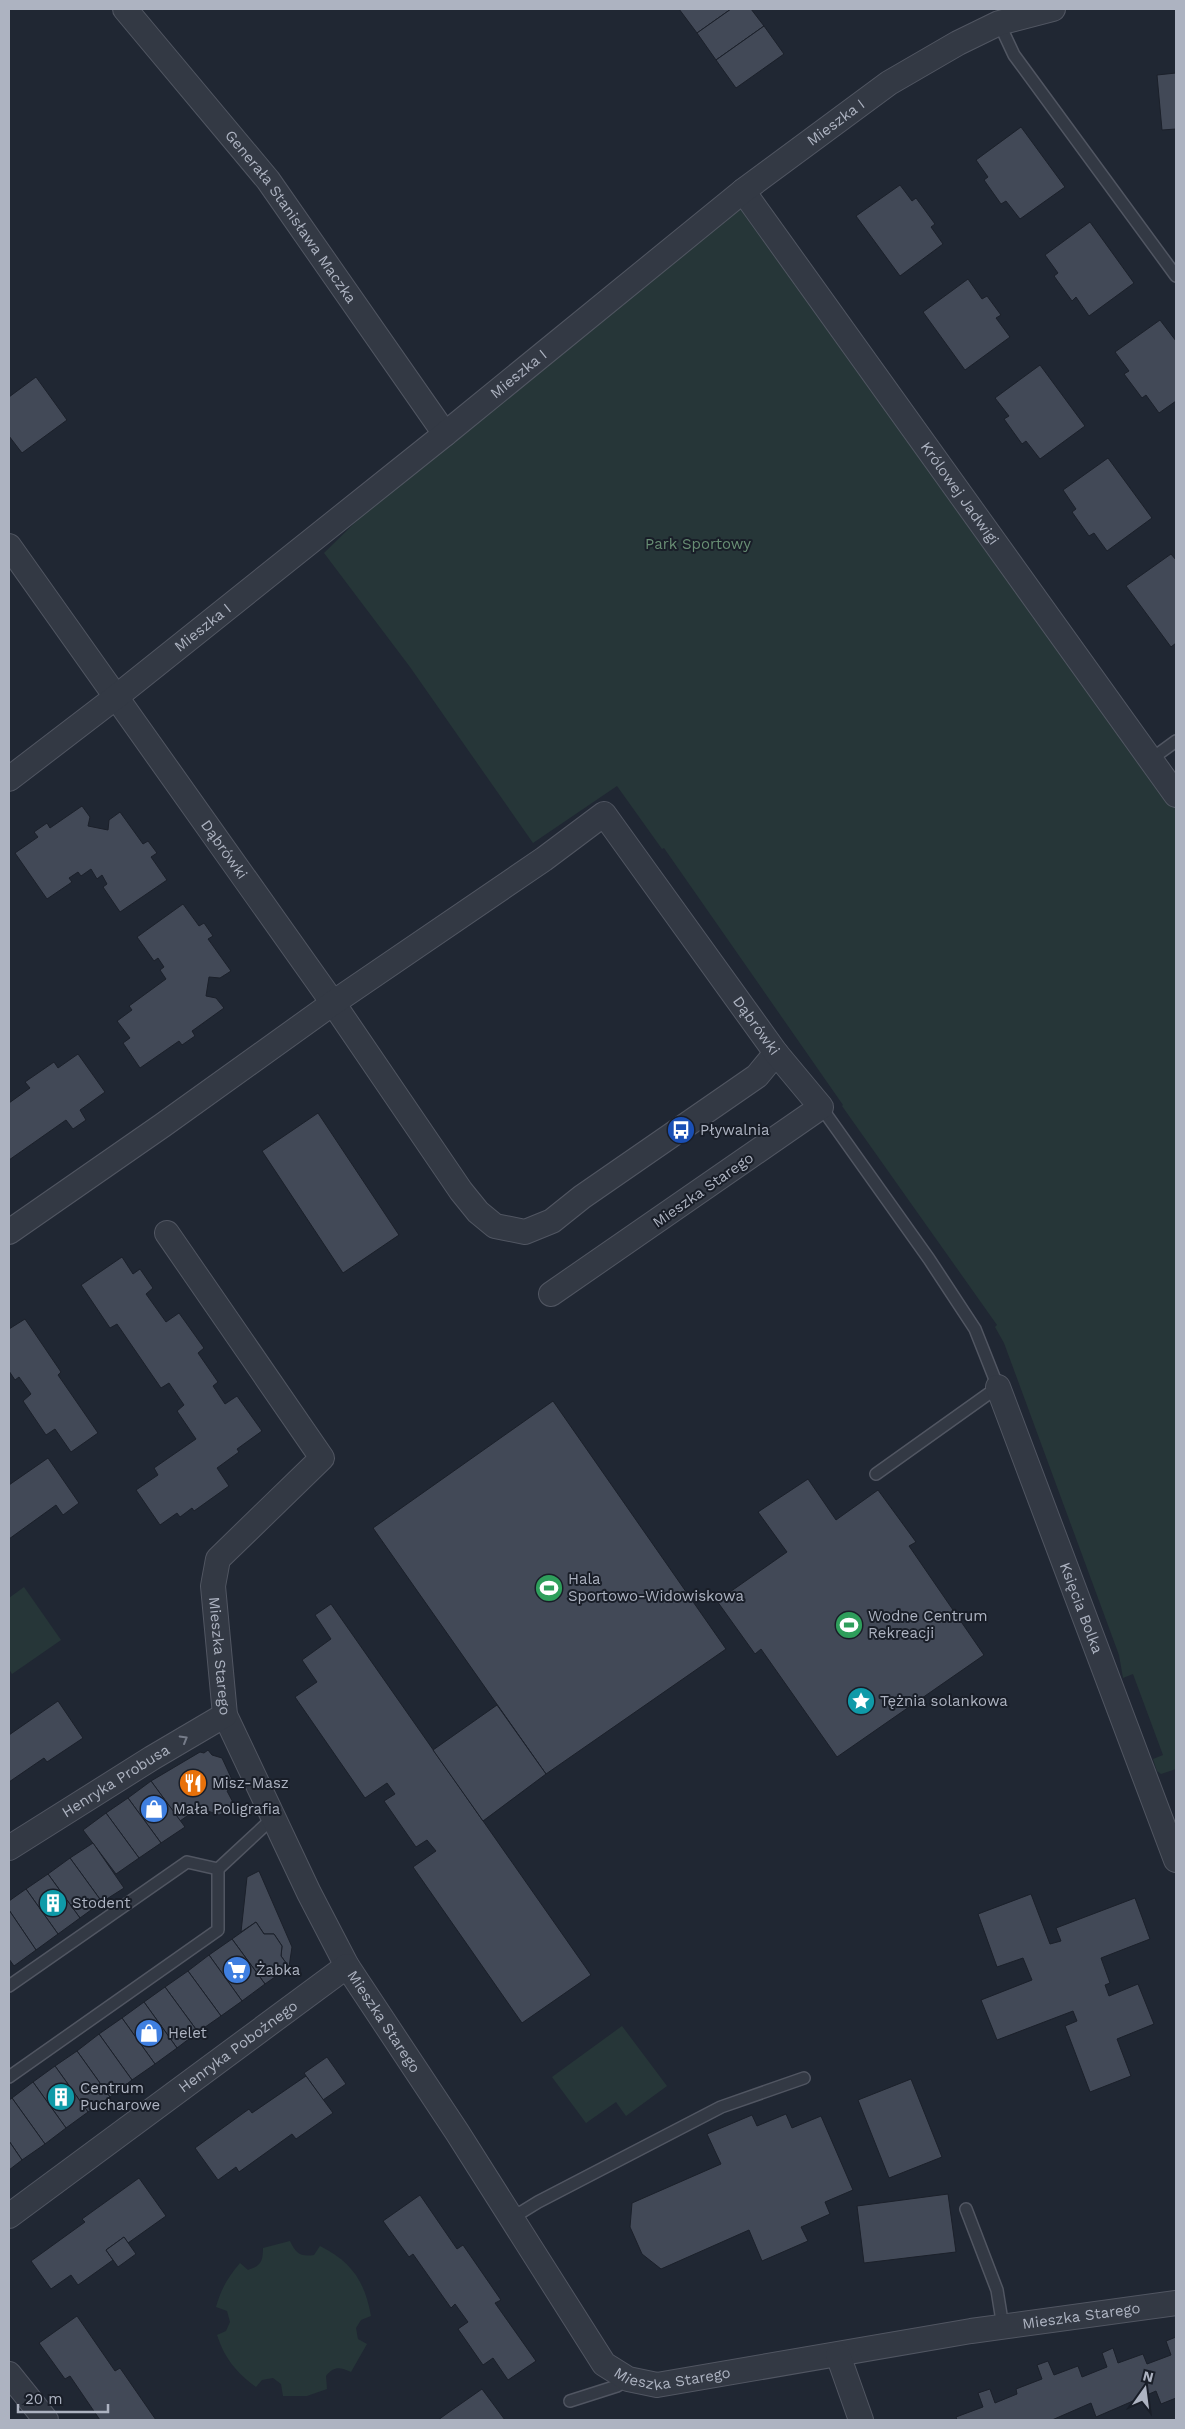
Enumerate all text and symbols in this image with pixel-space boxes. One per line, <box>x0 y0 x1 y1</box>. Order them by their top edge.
street label: Mieszka I <box>803 95 868 150</box>
street label: Generała Stanisława Maczka <box>221 127 360 307</box>
street label: Mieszka I <box>487 346 550 402</box>
street label: Królowej Jadwigi <box>917 438 1003 548</box>
park label: Park Sportowy <box>645 535 751 553</box>
street label: Mieszka I <box>171 599 235 656</box>
street label: Dąbrówki <box>197 816 251 883</box>
street label: Dąbrówki <box>729 993 784 1059</box>
bus stop icon: Pływalnia <box>666 1115 696 1145</box>
place label: Pływalnia <box>700 1121 770 1139</box>
street label: Mieszka Starego <box>649 1149 757 1231</box>
street label: Księcia Bolka <box>1056 1560 1107 1656</box>
place label: Hala Sportowo-Widowiskowa <box>568 1570 744 1605</box>
sports icon: Hala Sportowo-Widowiskowa <box>534 1573 564 1603</box>
street label: Mieszka Starego <box>205 1596 234 1716</box>
place label: Wodne Centrum Rekreacji <box>868 1607 987 1642</box>
sports icon: Wodne Centrum Rekreacji <box>834 1610 864 1640</box>
place icon: Tężnia solankowa <box>846 1686 876 1716</box>
place label: Tężnia solankowa <box>880 1692 1008 1710</box>
one-way arrow <box>179 1736 188 1746</box>
street label: Henryka Probusa <box>59 1740 173 1821</box>
restaurant icon: Misz-Masz <box>178 1768 208 1798</box>
place label: Misz-Masz <box>212 1774 289 1792</box>
shop icon: Mała Poligrafia <box>139 1794 169 1824</box>
place label: Mała Poligrafia <box>173 1800 281 1818</box>
building icon: Stodent <box>38 1888 68 1918</box>
place label: Stodent <box>72 1894 131 1912</box>
supermarket icon: Żabka <box>222 1955 252 1985</box>
place label: Żabka <box>256 1961 301 1979</box>
street label: Mieszka Starego <box>343 1967 424 2076</box>
street label: Henryka Pobożnego <box>175 1997 301 2096</box>
shop icon: Helet <box>134 2018 164 2048</box>
place label: Helet <box>168 2024 208 2042</box>
place label: Centrum Pucharowe <box>80 2079 160 2114</box>
building icon: Centrum Pucharowe <box>46 2082 76 2112</box>
street label: Mieszka Starego <box>1021 2299 1141 2333</box>
street label: Mieszka Starego <box>611 2363 732 2394</box>
north arrow <box>1120 2364 1170 2414</box>
text: N <box>1141 2367 1155 2385</box>
scale bar <box>18 2382 108 2414</box>
text: 20 m <box>25 2390 63 2408</box>

